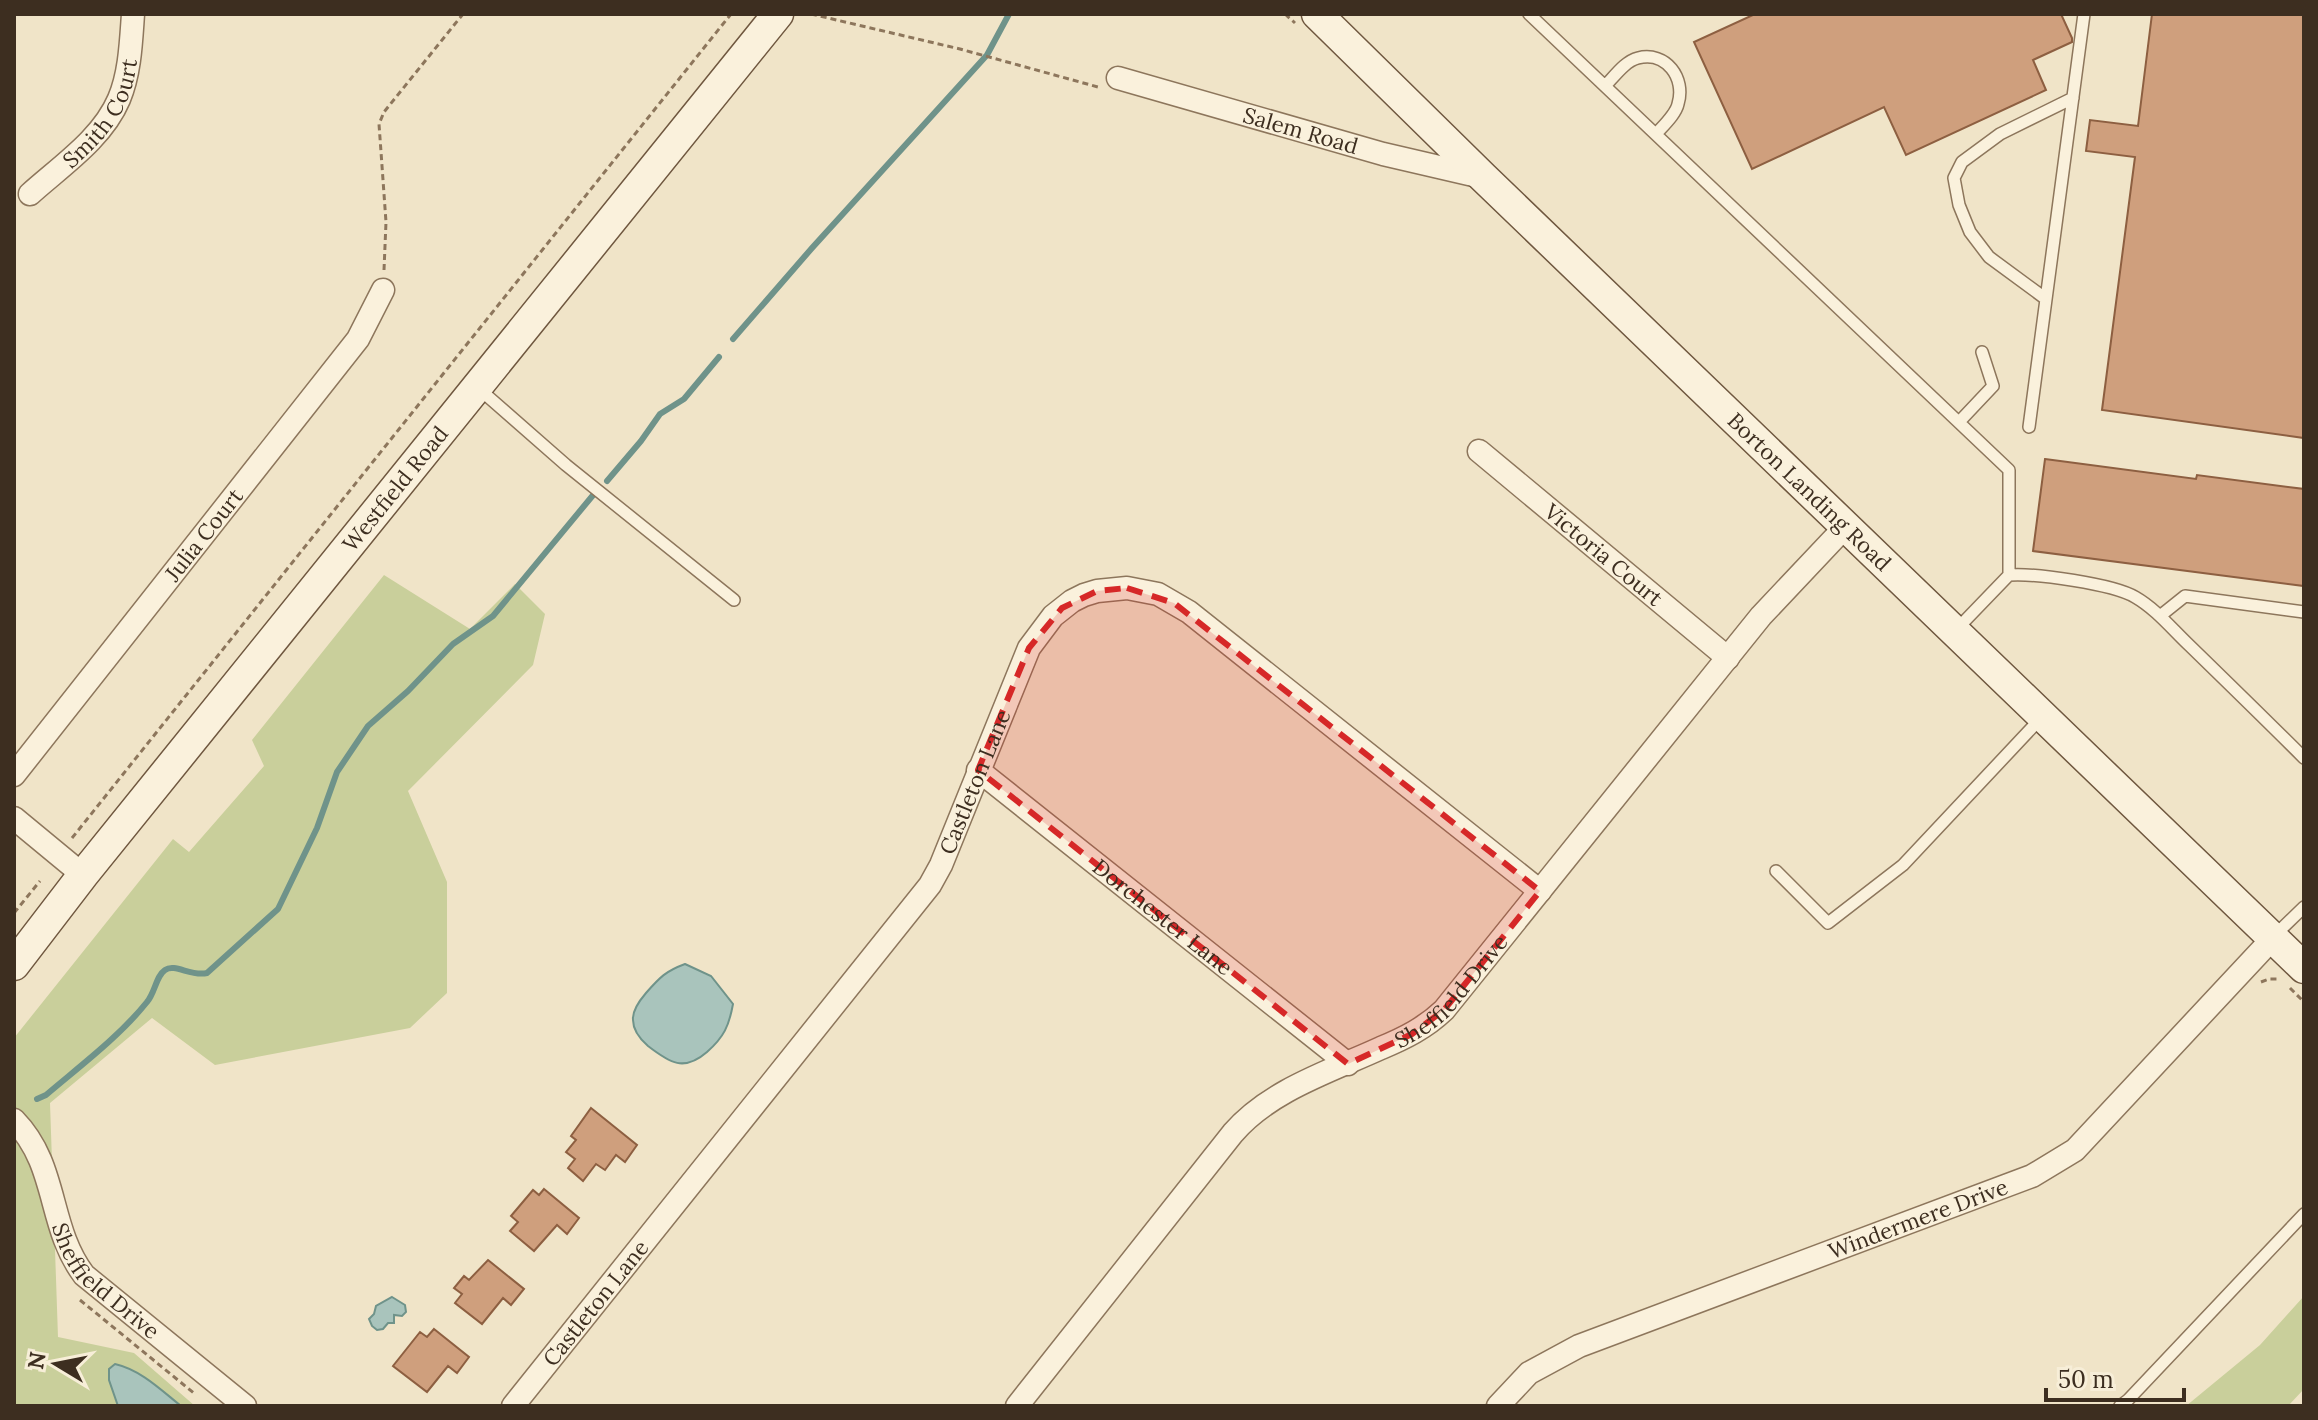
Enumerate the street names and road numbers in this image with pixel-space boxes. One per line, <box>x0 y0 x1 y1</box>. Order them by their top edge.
street label: Smith Court <box>57 56 143 174</box>
street label: Salem Road <box>1240 101 1361 160</box>
street label: Borton Landing Road <box>1722 406 1897 577</box>
street label: Westfield Road <box>336 420 454 557</box>
street label: Julia Court <box>158 482 249 588</box>
street label: Victoria Court <box>1538 497 1669 612</box>
street label: Castleton Lane <box>933 705 1017 858</box>
street label: Dorchester Lane <box>1087 853 1239 981</box>
street label: Sheffield Drive <box>1390 929 1513 1054</box>
street label: Windermere Drive <box>1824 1172 2012 1265</box>
street label: Sheffield Drive <box>46 1219 166 1345</box>
street label: Castleton Lane <box>537 1234 654 1372</box>

